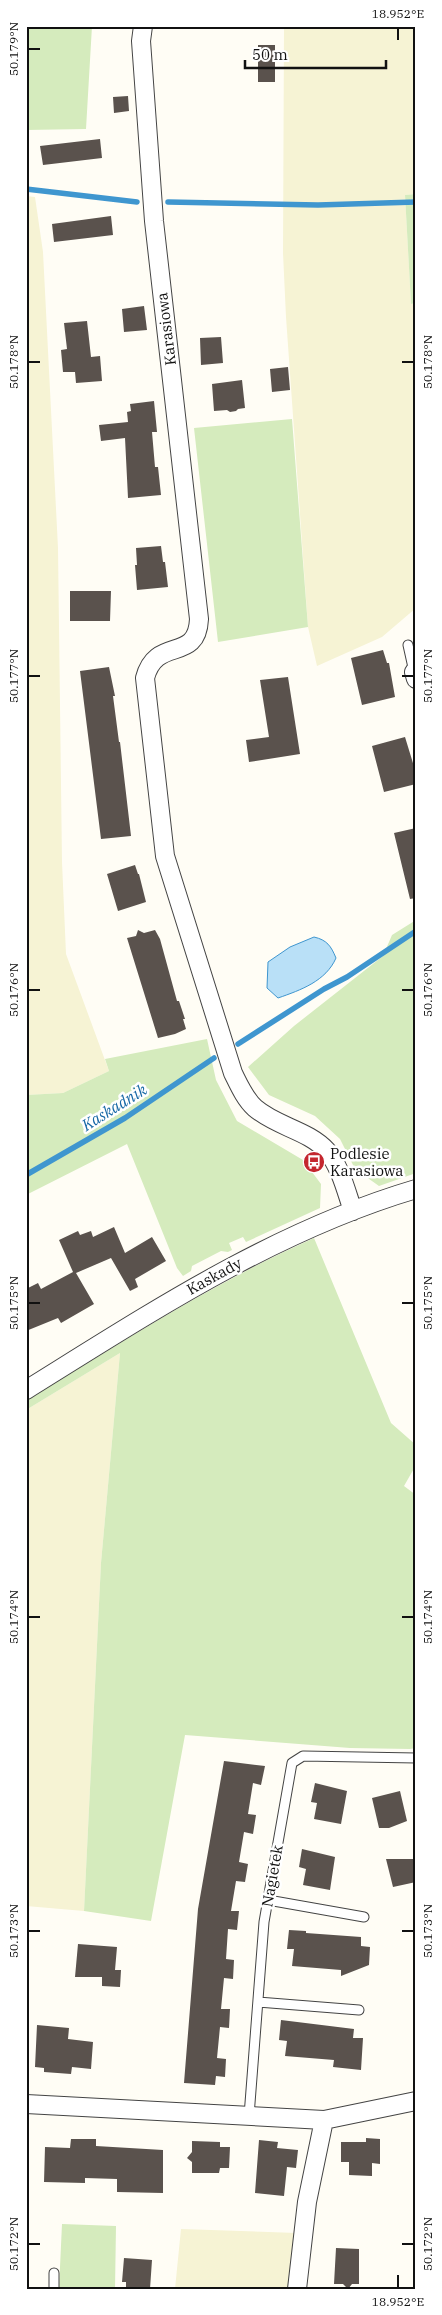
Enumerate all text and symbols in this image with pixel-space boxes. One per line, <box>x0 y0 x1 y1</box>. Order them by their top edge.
text: 18.952°E <box>372 6 424 21</box>
text: 50.179°N <box>6 22 21 76</box>
scale bar <box>245 38 386 70</box>
text: 50 m <box>252 45 288 64</box>
street label: Karasiowa <box>152 291 180 367</box>
text: 50.178°N <box>6 335 21 389</box>
text: 50.178°N <box>420 335 435 389</box>
text: 50.177°N <box>6 649 21 703</box>
text: 50.177°N <box>420 649 435 703</box>
text: 50.176°N <box>6 963 21 1017</box>
text: 50.176°N <box>420 963 435 1017</box>
water label: Kaskadnik <box>77 1079 151 1135</box>
place label: Podlesie Karasiowa <box>330 1144 404 1180</box>
bus stop icon: Podlesie Karasiowa <box>302 1150 326 1174</box>
street label: Kaskady <box>183 1253 245 1299</box>
text: 50.175°N <box>6 1276 21 1330</box>
text: 50.175°N <box>420 1276 435 1330</box>
text: 50.174°N <box>6 1590 21 1644</box>
text: 50.174°N <box>420 1590 435 1644</box>
street label: Nagietek <box>257 1843 287 1909</box>
text: 50.173°N <box>6 1904 21 1958</box>
text: 50.173°N <box>420 1904 435 1958</box>
text: 50.172°N <box>6 2217 21 2271</box>
text: 50.172°N <box>420 2217 435 2271</box>
text: 18.952°E <box>372 2294 424 2309</box>

